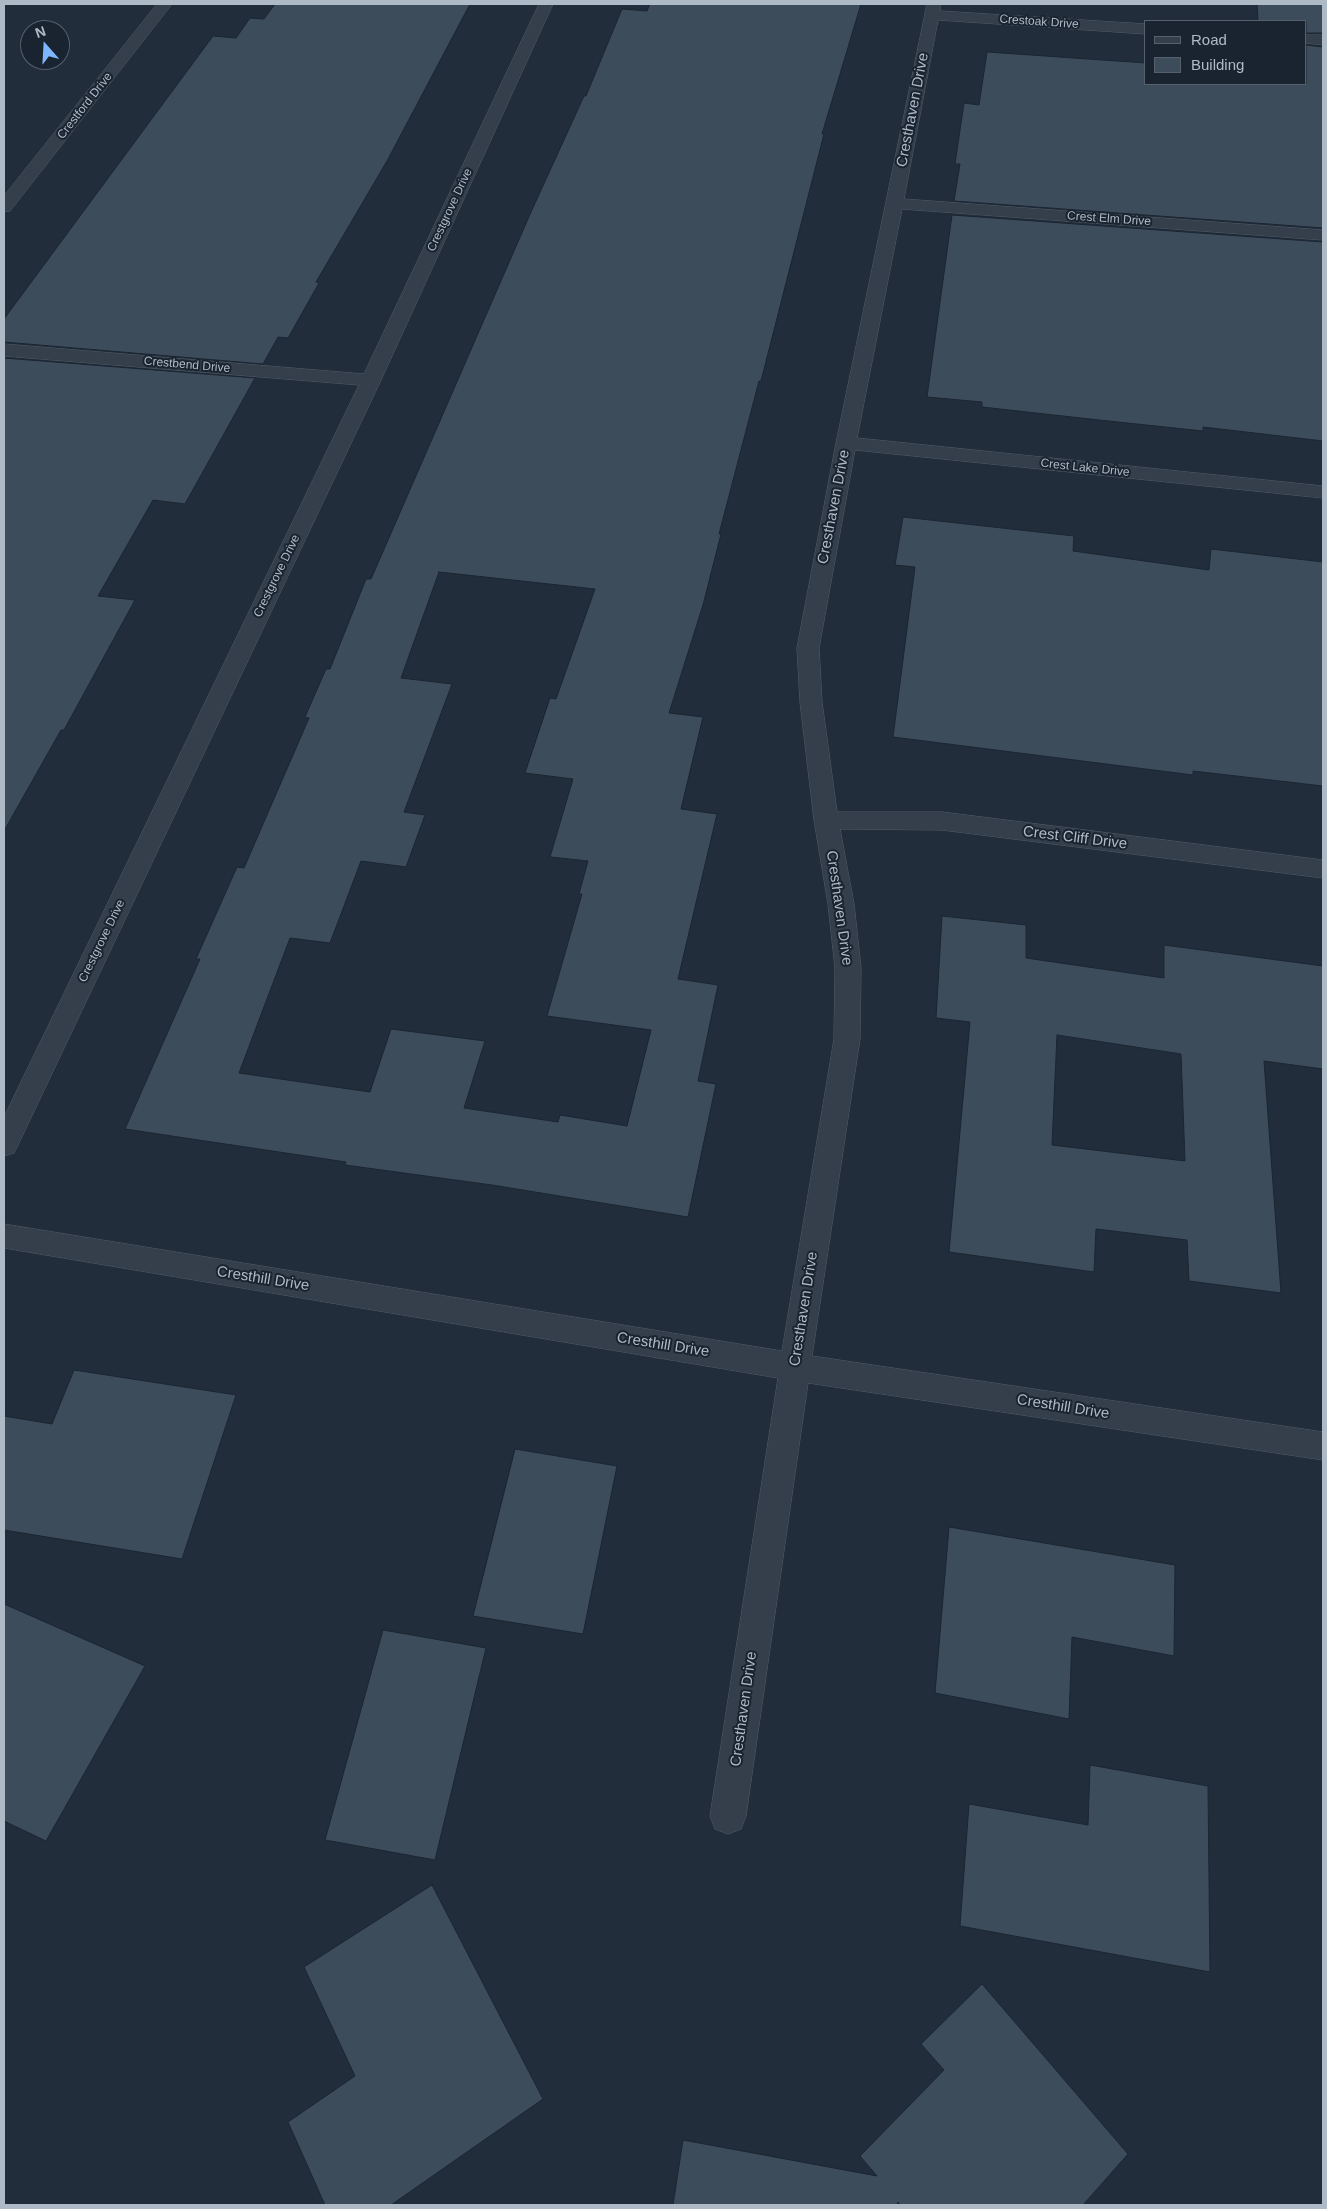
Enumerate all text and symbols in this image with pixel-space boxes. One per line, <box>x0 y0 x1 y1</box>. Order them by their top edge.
street label: Crestoak Drive <box>999 12 1079 32</box>
north arrow <box>20 20 70 70</box>
legend <box>1144 20 1307 85</box>
text: N <box>33 23 48 41</box>
text: Road <box>1191 31 1227 48</box>
street label: Cresthaven Drive <box>893 51 933 169</box>
text: Building <box>1191 56 1244 73</box>
street label: Crestford Drive <box>54 70 116 142</box>
street label: Crestgrove Drive <box>424 166 476 254</box>
street label: Crest Elm Drive <box>1067 209 1151 229</box>
street label: Crestbend Drive <box>143 354 231 376</box>
street label: Cresthaven Drive <box>814 448 854 566</box>
street label: Crest Lake Drive <box>1040 456 1130 480</box>
street label: Crestgrove Drive <box>251 532 303 620</box>
street label: Crest Cliff Drive <box>1022 823 1128 853</box>
street label: Cresthaven Drive <box>822 849 856 967</box>
street label: Crestgrove Drive <box>76 897 128 985</box>
street label: Cresthaven Drive <box>786 1250 822 1368</box>
street label: Cresthill Drive <box>215 1263 311 1295</box>
street label: Cresthill Drive <box>615 1329 711 1361</box>
street label: Cresthill Drive <box>1015 1391 1111 1423</box>
street label: Cresthaven Drive <box>727 1650 761 1768</box>

